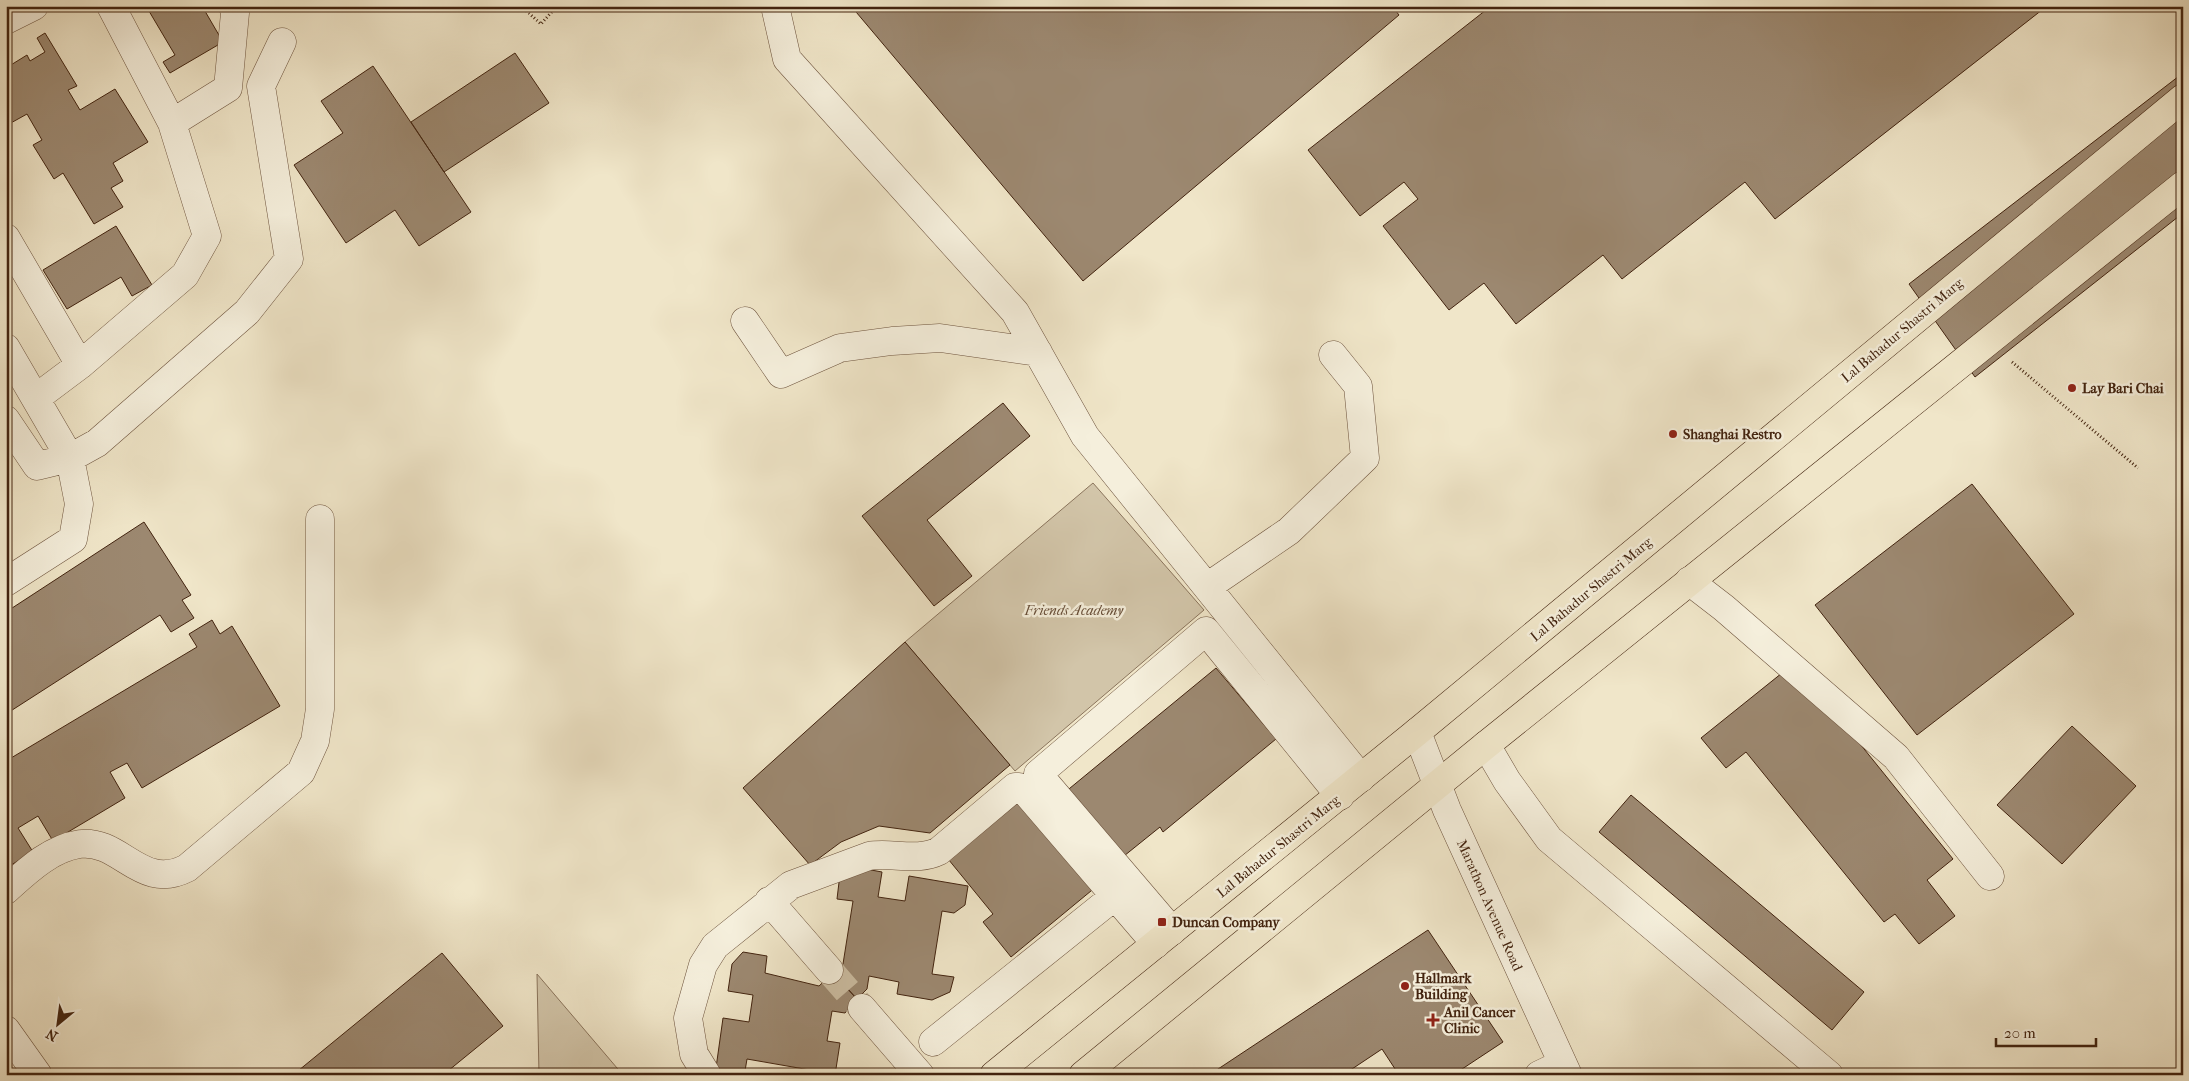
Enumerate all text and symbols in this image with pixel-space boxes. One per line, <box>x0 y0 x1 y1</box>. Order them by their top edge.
street label: Lal Bahadur Shastri Marg <box>1838 274 1967 386</box>
place label: Lay Bari Chai <box>2082 380 2165 397</box>
marker: Lay Bari Chai <box>2066 382 2078 394</box>
place label: Shanghai Restro <box>1683 426 1782 443</box>
marker: Shanghai Restro <box>1667 428 1679 440</box>
street label: Lal Bahadur Shastri Marg <box>1527 533 1656 645</box>
park label: Friends Academy <box>1024 602 1124 619</box>
street label: Lal Bahadur Shastri Marg <box>1213 791 1344 901</box>
street label: Marathon Avenue Road <box>1453 837 1526 974</box>
place label: Duncan Company <box>1172 914 1281 931</box>
marker: Duncan Company <box>1156 916 1168 928</box>
place label: Hallmark Building <box>1415 970 1472 1003</box>
marker: Hallmark Building <box>1399 980 1411 992</box>
north arrow <box>32 998 82 1048</box>
place label: Anil Cancer Clinic <box>1443 1004 1516 1037</box>
marker: Anil Cancer Clinic <box>1426 1013 1440 1027</box>
scale bar <box>1996 1016 2096 1048</box>
text: 20 m <box>2004 1024 2036 1042</box>
text: N <box>43 1025 61 1045</box>

